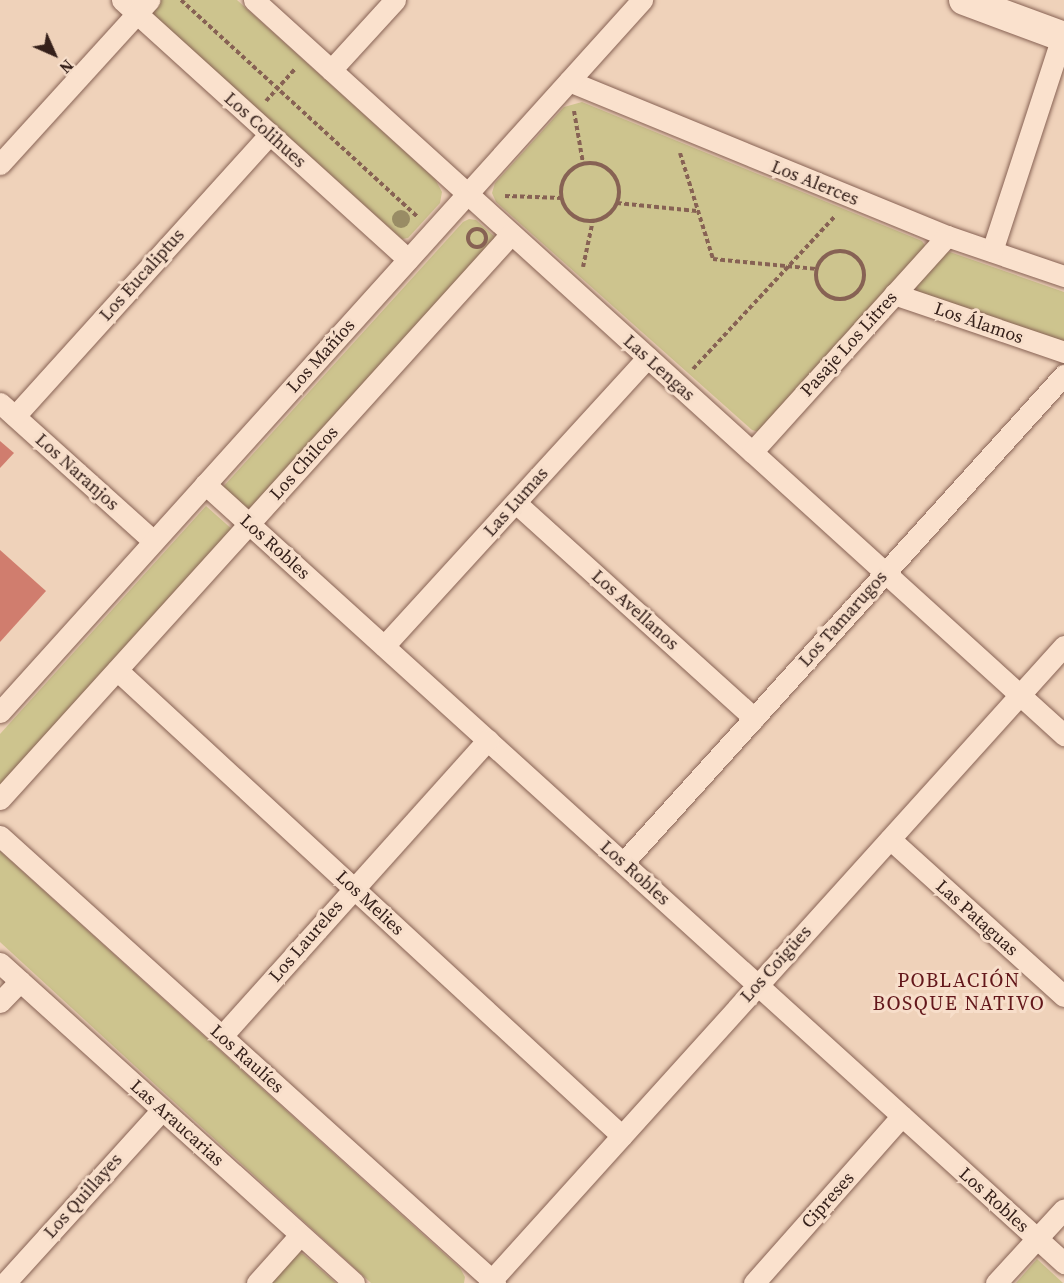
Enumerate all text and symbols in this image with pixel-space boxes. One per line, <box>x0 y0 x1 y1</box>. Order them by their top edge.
north arrow <box>24 24 84 84</box>
text: N <box>55 55 79 79</box>
street label: Los Colihues <box>220 88 310 172</box>
street label: Los Alerces <box>768 156 862 210</box>
street label: Los Eucaliptus <box>95 224 189 326</box>
street label: Pasaje Los Litres <box>796 287 902 401</box>
street label: Los Álamos <box>932 298 1026 348</box>
street label: Los Mañíos <box>282 315 360 397</box>
street label: Las Lengas <box>619 330 699 406</box>
street label: Los Chilcos <box>265 422 343 504</box>
street label: Los Naranjos <box>31 429 123 515</box>
street label: Las Lumas <box>479 463 553 541</box>
street label: Los Robles <box>236 510 314 584</box>
street label: Los Avellanos <box>587 565 683 655</box>
street label: Los Tamarugos <box>794 566 892 672</box>
street label: Los Robles <box>596 836 674 910</box>
street label: Los Melies <box>331 866 409 940</box>
street label: Las Pataguas <box>931 875 1023 961</box>
street label: Los Laureles <box>264 896 348 986</box>
street label: Los Coigües <box>736 921 816 1007</box>
district label: POBLACIÓN BOSQUE NATIVO <box>873 968 1045 1015</box>
street label: Los Raulíes <box>206 1020 288 1098</box>
street label: Las Araucarias <box>126 1075 228 1171</box>
street label: Los Quillayes <box>39 1149 127 1243</box>
street label: Los Robles <box>955 1163 1033 1237</box>
street label: Cipreses <box>797 1167 859 1233</box>

